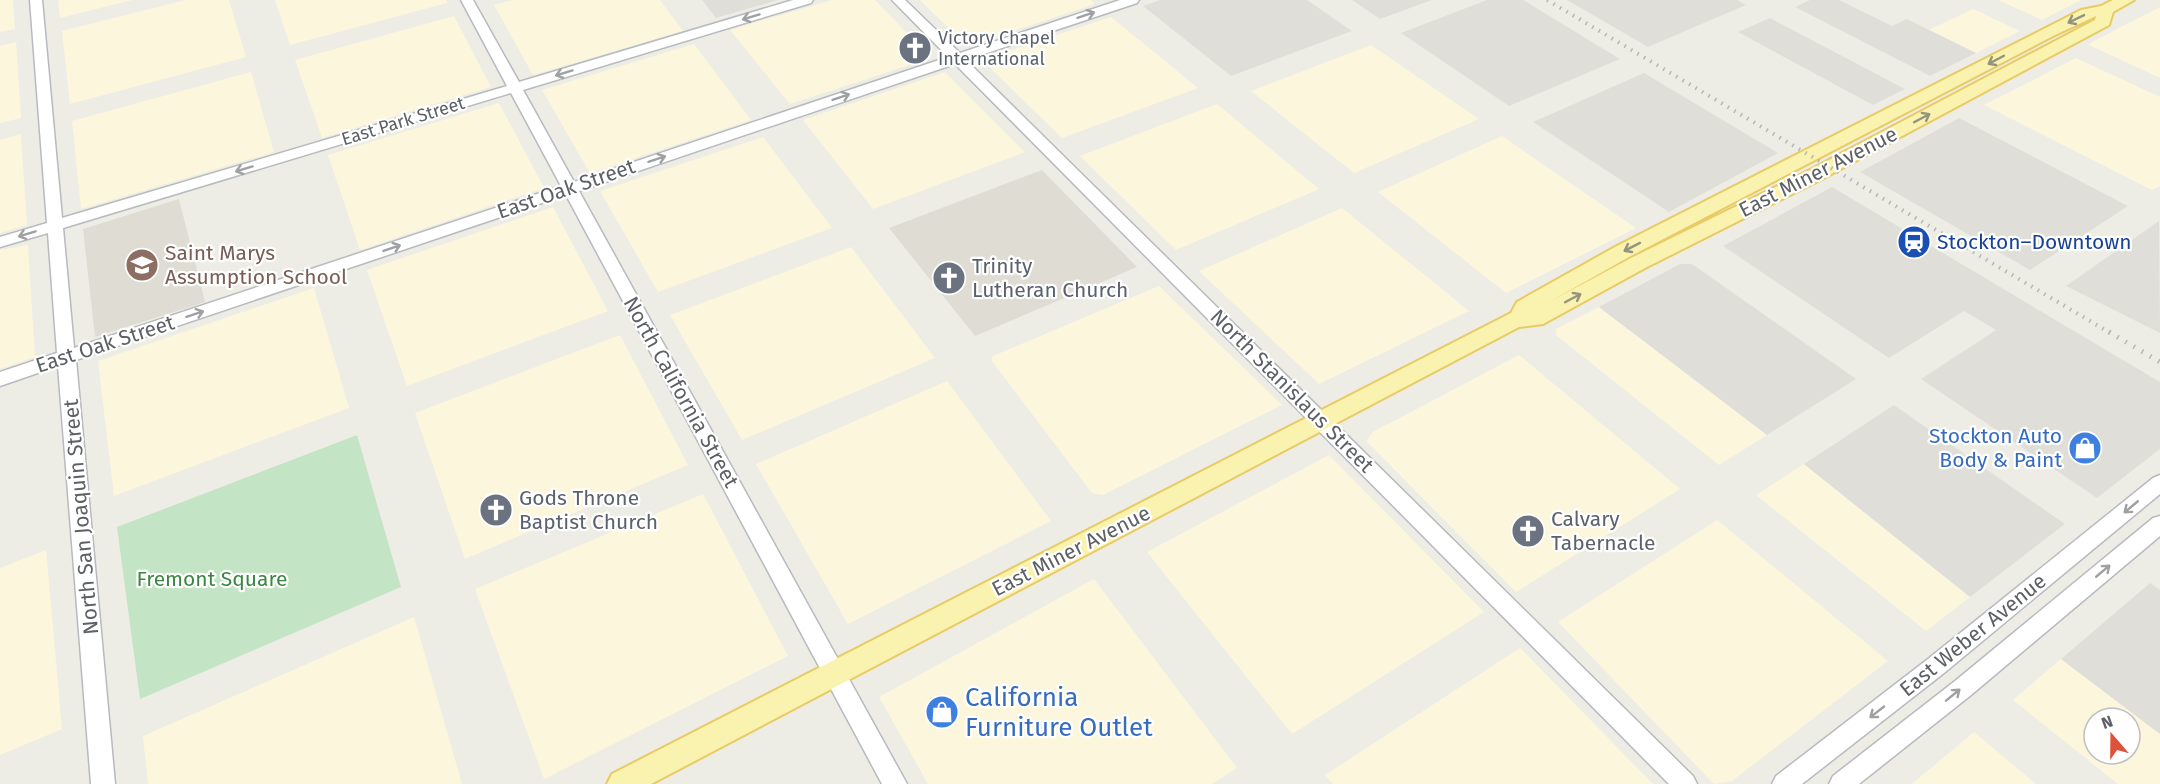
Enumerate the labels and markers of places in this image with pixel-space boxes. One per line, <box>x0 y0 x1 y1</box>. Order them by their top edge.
place label: Victory Chapel International <box>938 27 1055 70</box>
church icon: Victory Chapel International <box>897 30 933 66</box>
station icon: Stockton–Downtown <box>1896 224 1932 260</box>
place label: Stockton–Downtown <box>1937 229 2132 255</box>
place label: Saint Marys Assumption School <box>165 240 347 290</box>
school or university icon: Saint Marys Assumption School <box>124 247 160 283</box>
place label: Trinity Lutheran Church <box>972 253 1128 303</box>
church icon: Trinity Lutheran Church <box>931 260 967 296</box>
place label: Stockton Auto Body & Paint <box>1929 423 2062 473</box>
shop icon: Stockton Auto Body & Paint <box>2067 430 2103 466</box>
place label: Gods Throne Baptist Church <box>519 485 658 535</box>
church icon: Gods Throne Baptist Church <box>478 492 514 528</box>
place label: Calvary Tabernacle <box>1551 506 1656 556</box>
church icon: Calvary Tabernacle <box>1510 513 1546 549</box>
place label: California Furniture Outlet <box>965 682 1153 743</box>
shop icon: California Furniture Outlet <box>924 694 960 730</box>

